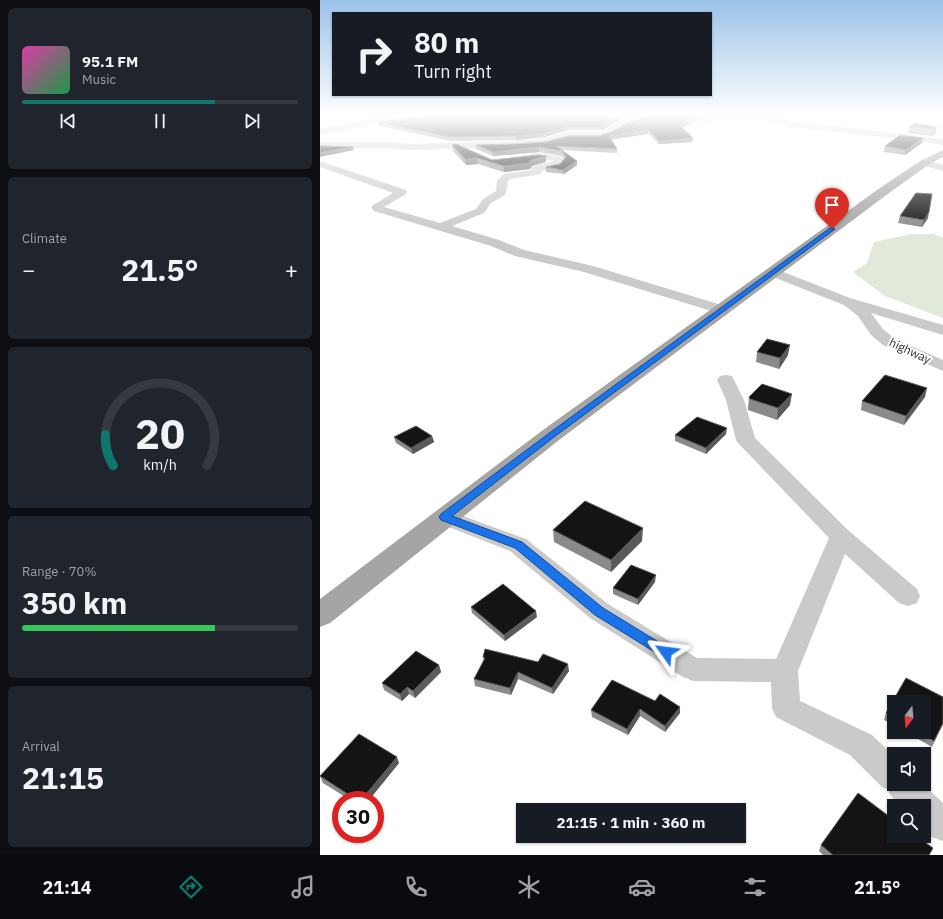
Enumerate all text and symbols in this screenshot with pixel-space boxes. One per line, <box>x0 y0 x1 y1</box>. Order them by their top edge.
text: 80 m <box>414 24 479 61</box>
icon: right <box>348 28 400 80</box>
text: 95.1 FM <box>82 52 138 71</box>
text: Turn right <box>414 60 492 83</box>
text: Music <box>82 71 116 88</box>
icon: previous <box>57 110 79 132</box>
icon: pause <box>149 110 171 132</box>
icon: next <box>241 110 263 132</box>
pin <box>815 188 849 229</box>
icon: arrive <box>821 194 843 216</box>
text: Climate <box>22 230 67 247</box>
text: 21.5° <box>121 250 199 289</box>
text: − <box>22 255 35 284</box>
text: + <box>285 255 298 284</box>
street label: highway <box>887 334 933 367</box>
text: 20 <box>135 405 185 459</box>
text: km/h <box>143 454 177 473</box>
text: Range · 70% <box>22 563 96 580</box>
text: 350 km <box>22 583 127 622</box>
position arrow <box>645 631 687 673</box>
north arrow <box>887 695 931 739</box>
map controls <box>887 695 931 843</box>
text: Arrival <box>22 738 60 755</box>
button: sound <box>887 747 931 791</box>
text: 21:15 <box>22 758 104 797</box>
speed limit sign: 30 <box>332 791 384 843</box>
button: search <box>887 799 931 843</box>
text: 21:15 · 1 min · 360 m <box>557 813 705 832</box>
icon: directions <box>177 873 205 901</box>
icon: music <box>289 873 317 901</box>
icon: phone <box>402 873 430 901</box>
icon: climate <box>515 873 543 901</box>
icon: car <box>628 873 656 901</box>
icon: filters <box>741 873 769 901</box>
text: 21:14 <box>42 876 92 899</box>
text: 21.5° <box>854 876 901 899</box>

